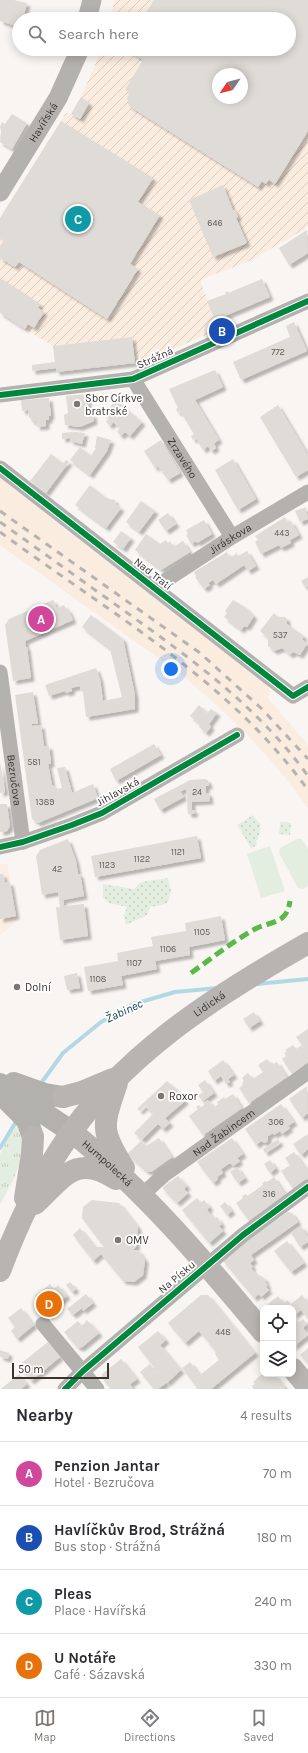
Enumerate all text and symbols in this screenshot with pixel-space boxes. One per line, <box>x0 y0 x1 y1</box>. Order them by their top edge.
search box <box>12 12 296 56</box>
icon: search <box>26 23 48 45</box>
text: Search here <box>58 25 139 43</box>
north arrow <box>212 68 248 104</box>
street label: Havířská <box>26 100 60 144</box>
pin: C <box>65 204 91 234</box>
house number: 646 <box>207 218 223 228</box>
pin: B <box>209 316 235 346</box>
street label: Strážná <box>135 344 175 372</box>
house number: 772 <box>271 347 285 357</box>
place label: Sbor Církve bratrské <box>85 392 142 418</box>
marker: Sbor Církve bratrské <box>72 399 82 409</box>
street label: Zrzavého <box>165 435 200 481</box>
street label: Jiráskova <box>207 520 254 557</box>
house number: 443 <box>274 528 290 538</box>
street label: Nad Tratí <box>131 555 175 593</box>
pin: A <box>28 604 54 634</box>
house number: 537 <box>273 630 288 640</box>
your location <box>161 659 181 679</box>
street label: Bezručova <box>5 754 25 806</box>
house number: 581 <box>27 757 41 767</box>
street label: Jihlavská <box>94 775 142 809</box>
house number: 24 <box>192 787 202 797</box>
house number: 1389 <box>35 797 55 807</box>
house number: 1121 <box>171 847 185 857</box>
house number: 1122 <box>134 854 150 864</box>
house number: 1123 <box>99 860 115 870</box>
house number: 42 <box>52 864 62 874</box>
house number: 1105 <box>194 927 210 937</box>
house number: 1106 <box>160 944 176 954</box>
house number: 1107 <box>126 958 143 968</box>
house number: 1108 <box>90 974 107 984</box>
place label: Dolní <box>25 981 52 994</box>
marker: Dolní <box>12 982 22 992</box>
street label: Lidická <box>191 988 228 1019</box>
water label: Žabinec <box>103 995 145 1026</box>
place label: Roxor <box>169 1090 197 1103</box>
marker: Roxor <box>156 1091 166 1101</box>
street label: Nad Žabincem <box>190 1106 257 1159</box>
house number: 306 <box>268 1117 284 1127</box>
street label: Humpolecká <box>80 1137 135 1189</box>
house number: 316 <box>262 1189 276 1199</box>
place label: OMV <box>126 1234 149 1247</box>
marker: OMV <box>113 1235 123 1245</box>
street label: Na Písku <box>156 1258 198 1296</box>
pin: D <box>36 1289 62 1319</box>
map controls <box>260 1305 296 1377</box>
button: locate <box>260 1305 296 1341</box>
house number: 448 <box>215 1327 231 1337</box>
button: layers <box>260 1341 296 1377</box>
scale bar <box>12 1361 109 1380</box>
text: 50 m <box>18 1363 44 1376</box>
text: Nearby <box>16 1405 73 1425</box>
text: 4 results <box>240 1408 292 1423</box>
text: Penzion Jantar <box>54 1457 159 1475</box>
text: A <box>25 1466 33 1481</box>
text: 70 m <box>263 1466 292 1481</box>
text: Hotel · Bezručova <box>54 1475 155 1490</box>
text: Havlíčkův Brod, Strážná <box>54 1521 225 1539</box>
text: B <box>25 1530 33 1545</box>
text: 180 m <box>257 1530 292 1545</box>
text: Bus stop · Strážná <box>54 1539 161 1554</box>
text: Pleas <box>54 1585 92 1603</box>
text: C <box>25 1594 33 1609</box>
text: 240 m <box>254 1594 292 1609</box>
text: Place · Havířská <box>54 1603 146 1618</box>
text: U Notáře <box>54 1649 116 1667</box>
text: D <box>25 1658 33 1673</box>
text: 330 m <box>254 1658 292 1673</box>
text: Café · Sázavská <box>54 1667 145 1682</box>
tab: Map <box>34 1707 56 1744</box>
tab: Directions <box>124 1707 176 1744</box>
tab: Saved <box>244 1707 274 1744</box>

